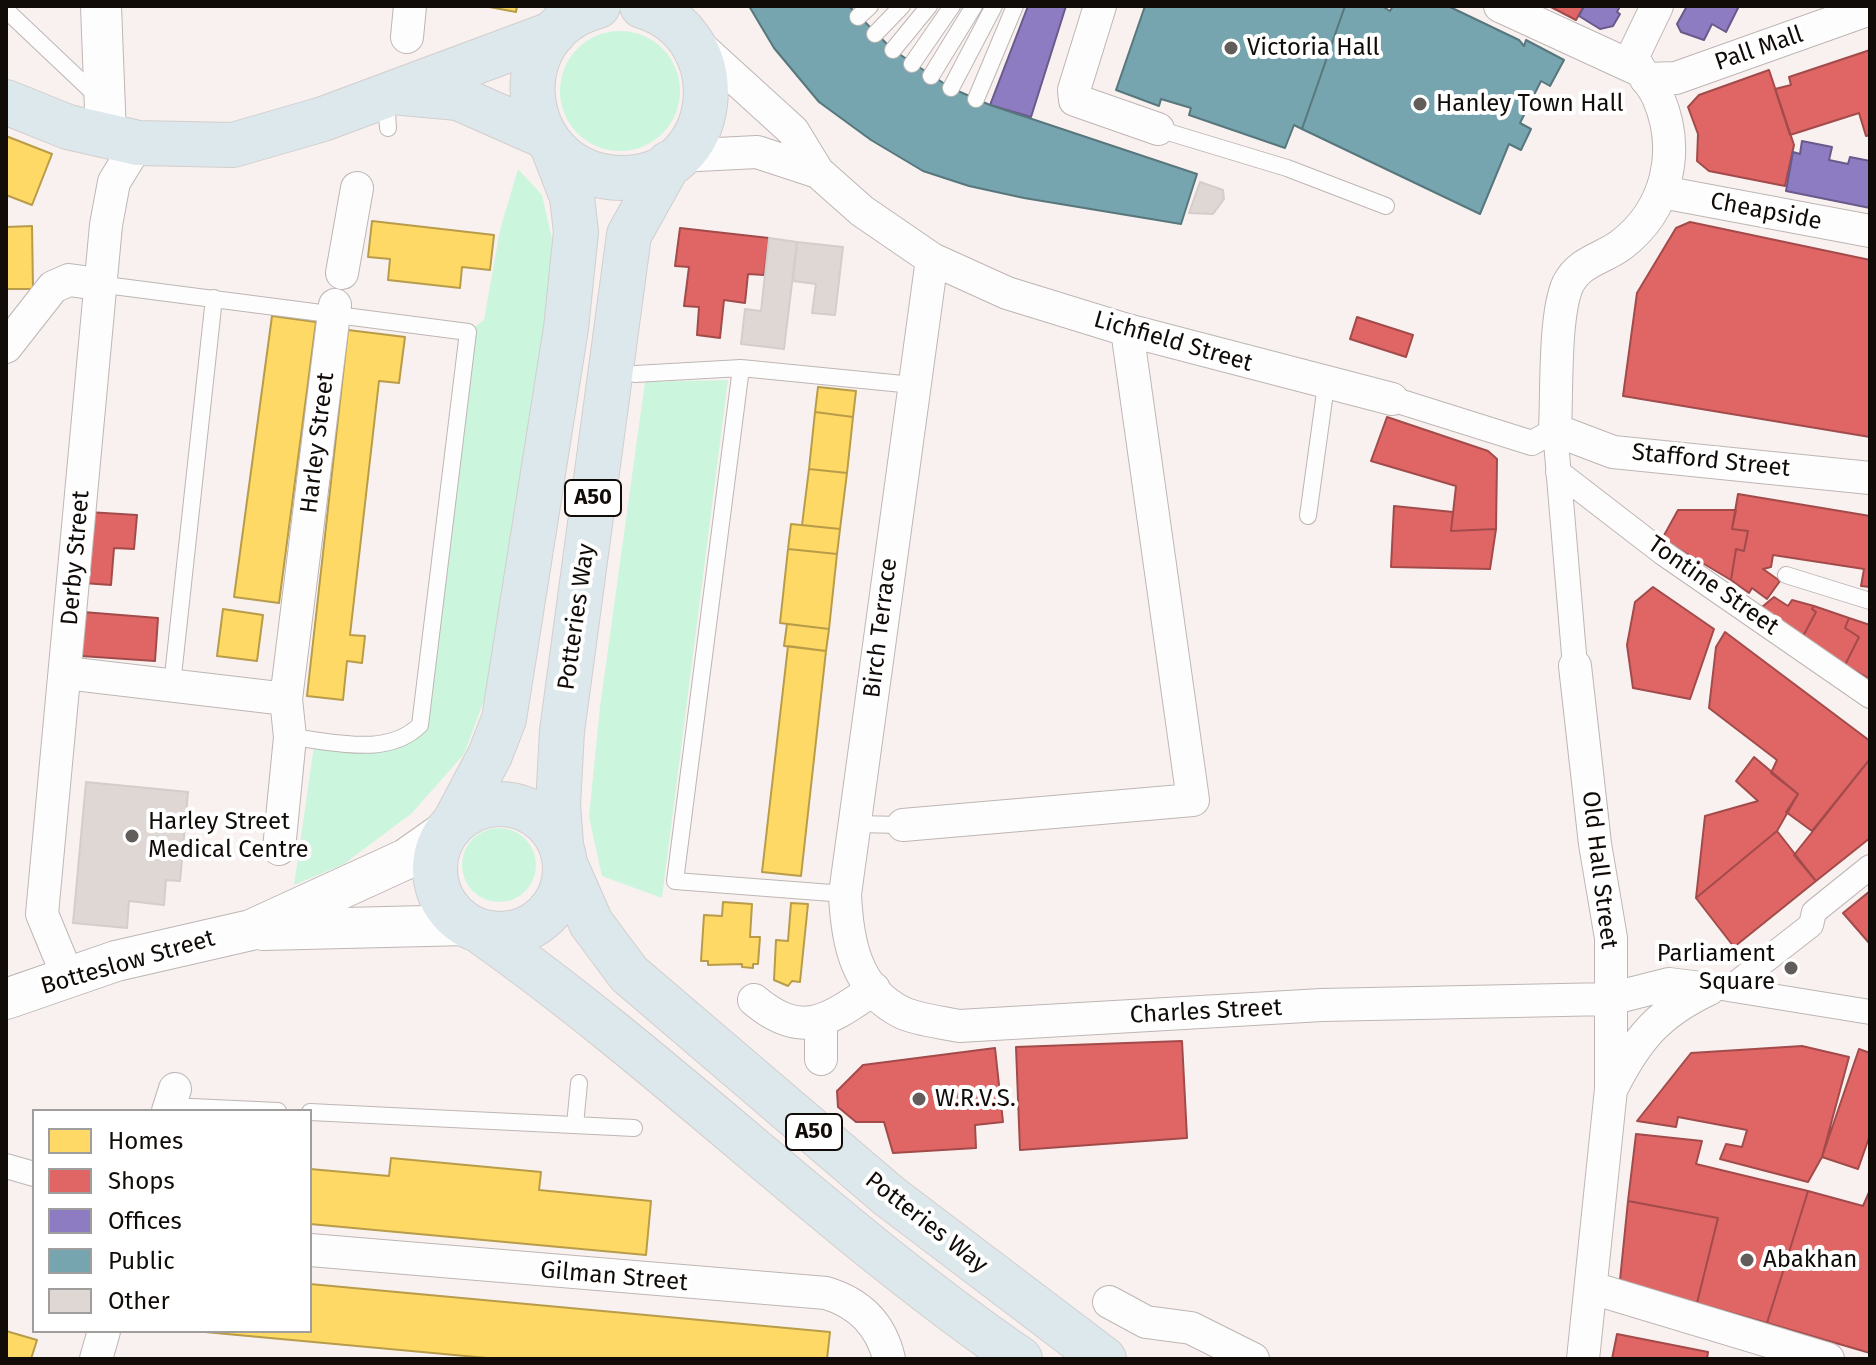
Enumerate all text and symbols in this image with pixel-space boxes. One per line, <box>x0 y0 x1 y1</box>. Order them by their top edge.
street label: Pall Mall <box>1711 21 1807 77</box>
place label: Victoria Hall <box>1247 34 1380 62</box>
marker: Victoria Hall <box>1222 39 1240 57</box>
place label: Hanley Town Hall <box>1436 90 1623 118</box>
marker: Hanley Town Hall <box>1411 95 1429 113</box>
street label: Cheapside <box>1708 187 1824 237</box>
street label: Lichfield Street <box>1090 306 1256 378</box>
street label: Harley Street <box>295 371 341 515</box>
street label: Stafford Street <box>1631 438 1791 484</box>
road number: A50 <box>565 480 621 516</box>
street label: Derby Street <box>56 489 96 627</box>
street label: Tontine Street <box>1642 530 1784 642</box>
street label: Potteries Way <box>552 542 602 692</box>
street label: Birch Terrace <box>858 556 904 700</box>
street label: Old Hall Street <box>1575 789 1623 951</box>
place label: Harley Street Medical Centre <box>148 808 309 864</box>
marker: Harley Street Medical Centre <box>123 827 141 845</box>
street label: Botteslow Street <box>38 924 218 1002</box>
place label: Parliament Square <box>1657 940 1775 996</box>
marker: Parliament Square <box>1782 959 1800 977</box>
street label: Charles Street <box>1129 994 1283 1030</box>
place label: W.R.V.S. <box>935 1085 1016 1113</box>
marker: W.R.V.S. <box>910 1090 928 1108</box>
legend <box>32 1109 312 1333</box>
road number: A50 <box>786 1114 842 1150</box>
text: Homes <box>108 1127 183 1155</box>
street label: Potteries Way <box>859 1166 993 1280</box>
text: Shops <box>108 1167 175 1195</box>
text: Offices <box>108 1207 182 1235</box>
place label: Abakhan <box>1763 1246 1857 1274</box>
text: Public <box>108 1247 175 1275</box>
marker: Abakhan <box>1738 1251 1756 1269</box>
street label: Gilman Street <box>539 1256 689 1298</box>
text: Other <box>108 1287 170 1315</box>

